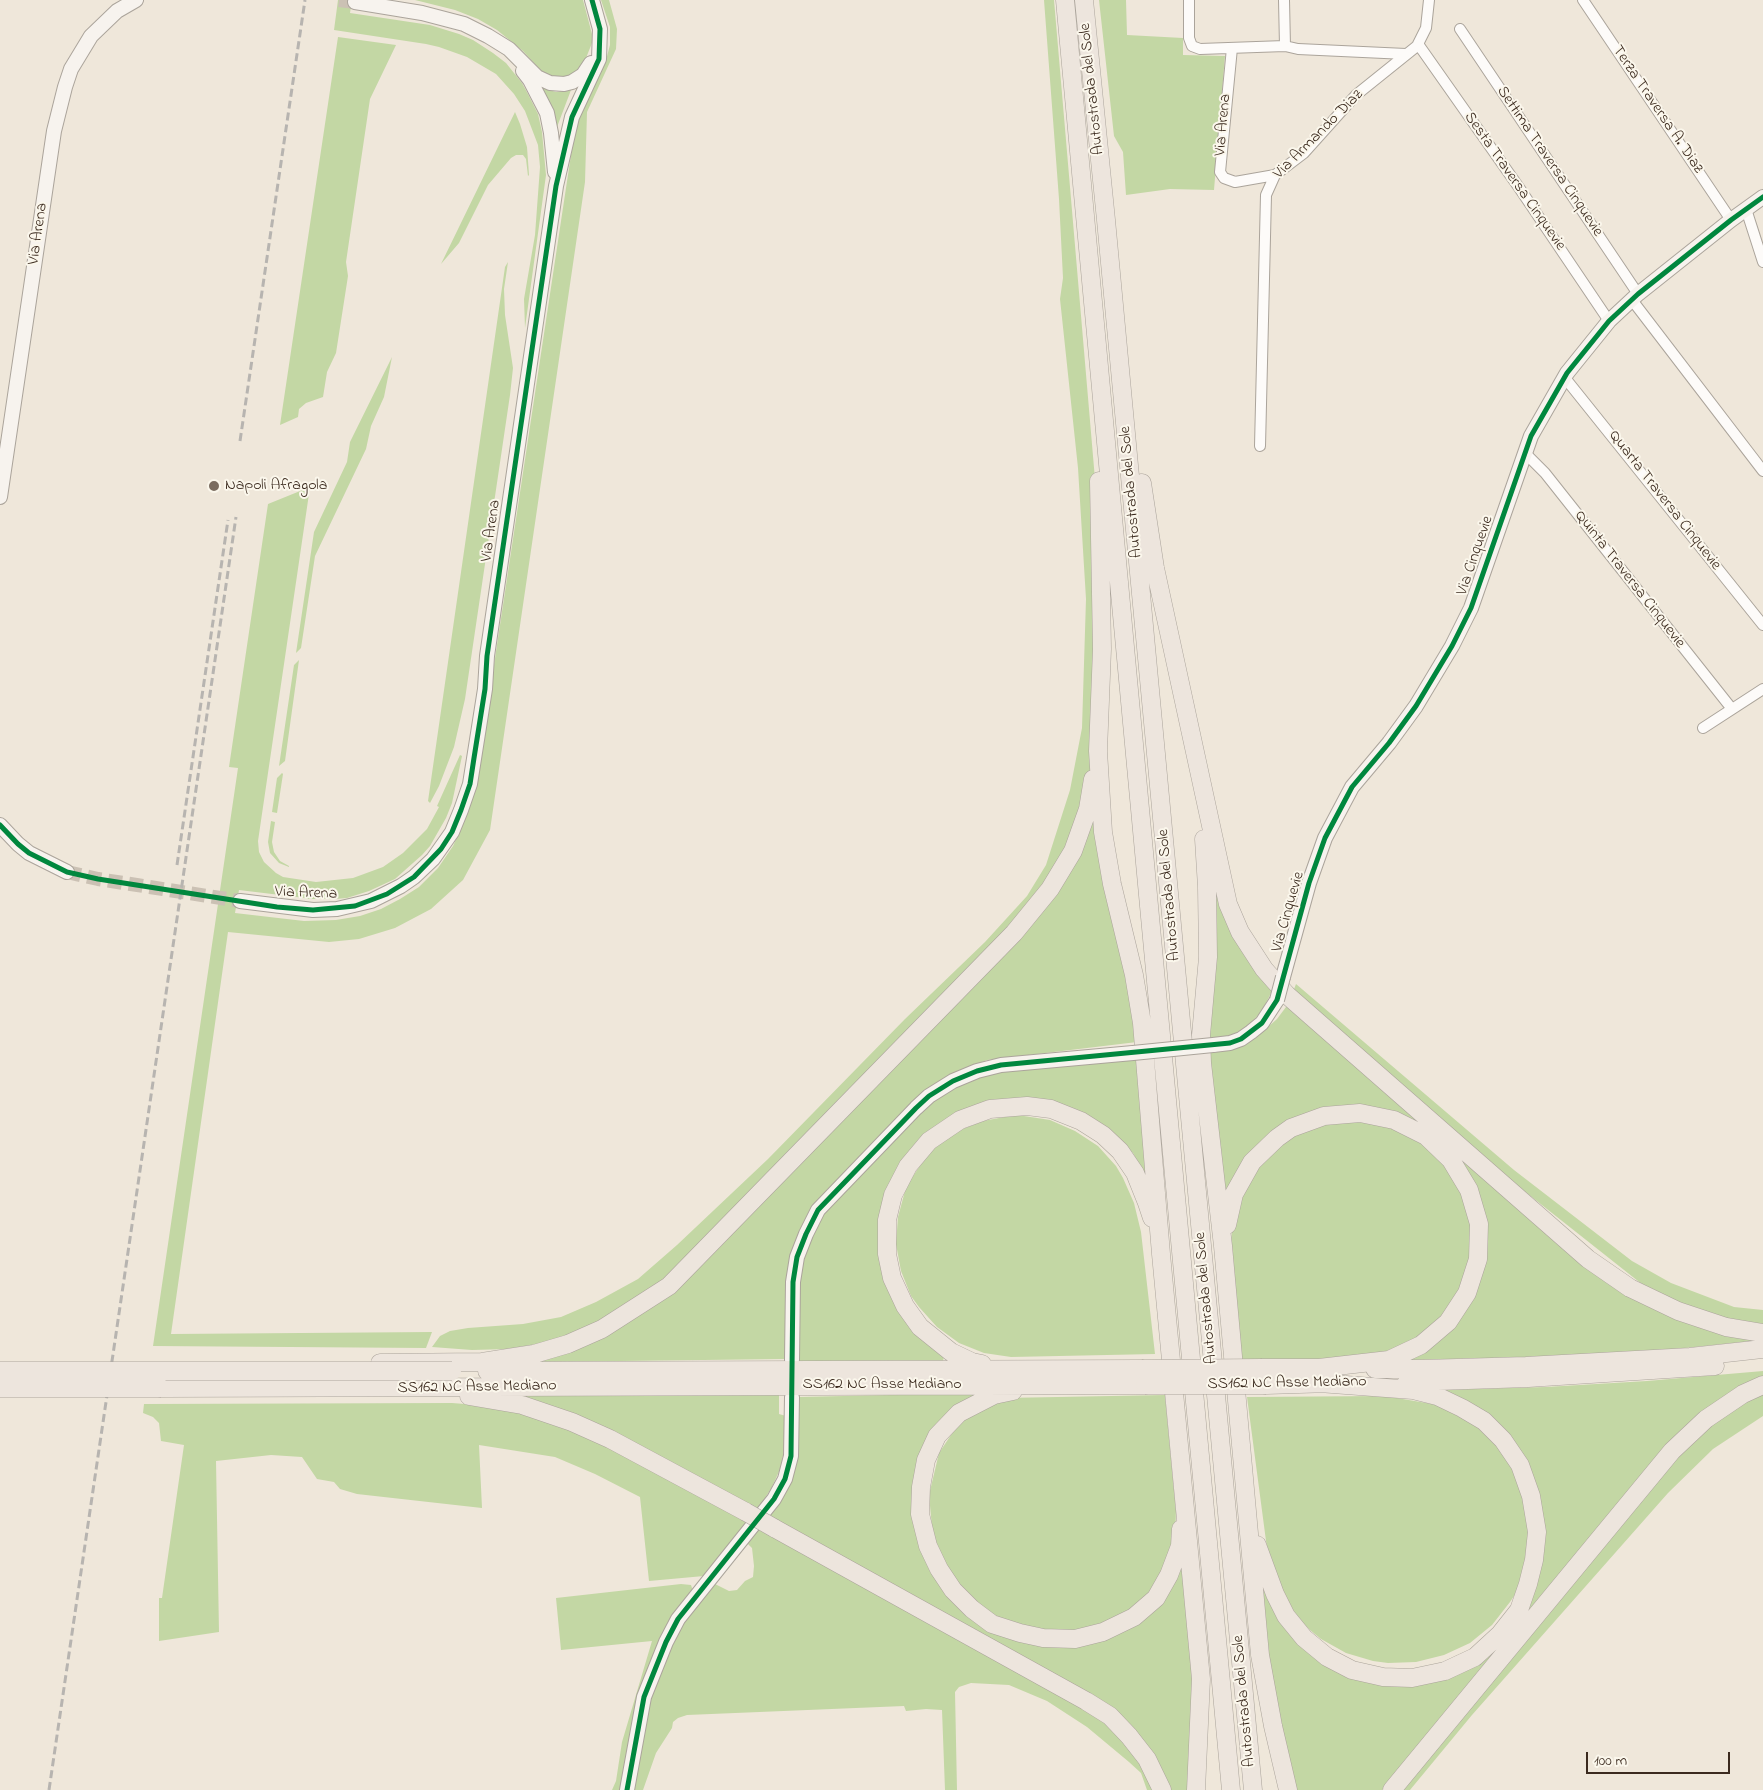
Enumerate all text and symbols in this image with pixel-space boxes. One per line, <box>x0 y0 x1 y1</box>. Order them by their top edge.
street label: Autostrada del Sole <box>1077 22 1109 156</box>
street label: Terza Traversa A. Diaz <box>1607 42 1707 178</box>
street label: Settima Traversa Cinquevie <box>1492 83 1606 241</box>
street label: Via Armando Diaz <box>1270 86 1368 184</box>
street label: Via Arena <box>1212 93 1236 157</box>
street label: Sesta Traversa Cinquevie <box>1459 109 1569 255</box>
street label: Via Arena <box>25 202 53 266</box>
street label: Autostrada del Sole <box>1117 425 1147 559</box>
street label: Quarta Traversa Cinquevie <box>1603 427 1725 575</box>
place label: Napoli Afragola <box>225 476 327 496</box>
marker: Napoli Afragola <box>207 479 221 493</box>
street label: Via Arena <box>478 499 506 563</box>
street label: Quinta Traversa Cinquevie <box>1569 507 1689 653</box>
street label: Via Cinquevie <box>1453 514 1499 598</box>
street label: Autostrada del Sole <box>1155 828 1185 962</box>
street label: Via Cinquevie <box>1268 870 1310 954</box>
street label: Via Arena <box>275 883 337 905</box>
street label: Autostrada del Sole <box>1192 1231 1222 1365</box>
street label: SS162 NC Asse Mediano <box>1207 1373 1367 1395</box>
street label: SS162 NC Asse Mediano <box>802 1375 962 1395</box>
street label: SS162 NC Asse Mediano <box>397 1377 557 1399</box>
street label: Autostrada del Sole <box>1230 1634 1260 1768</box>
scale bar <box>1588 1742 1732 1774</box>
text: 100 m <box>1594 1750 1627 1772</box>

